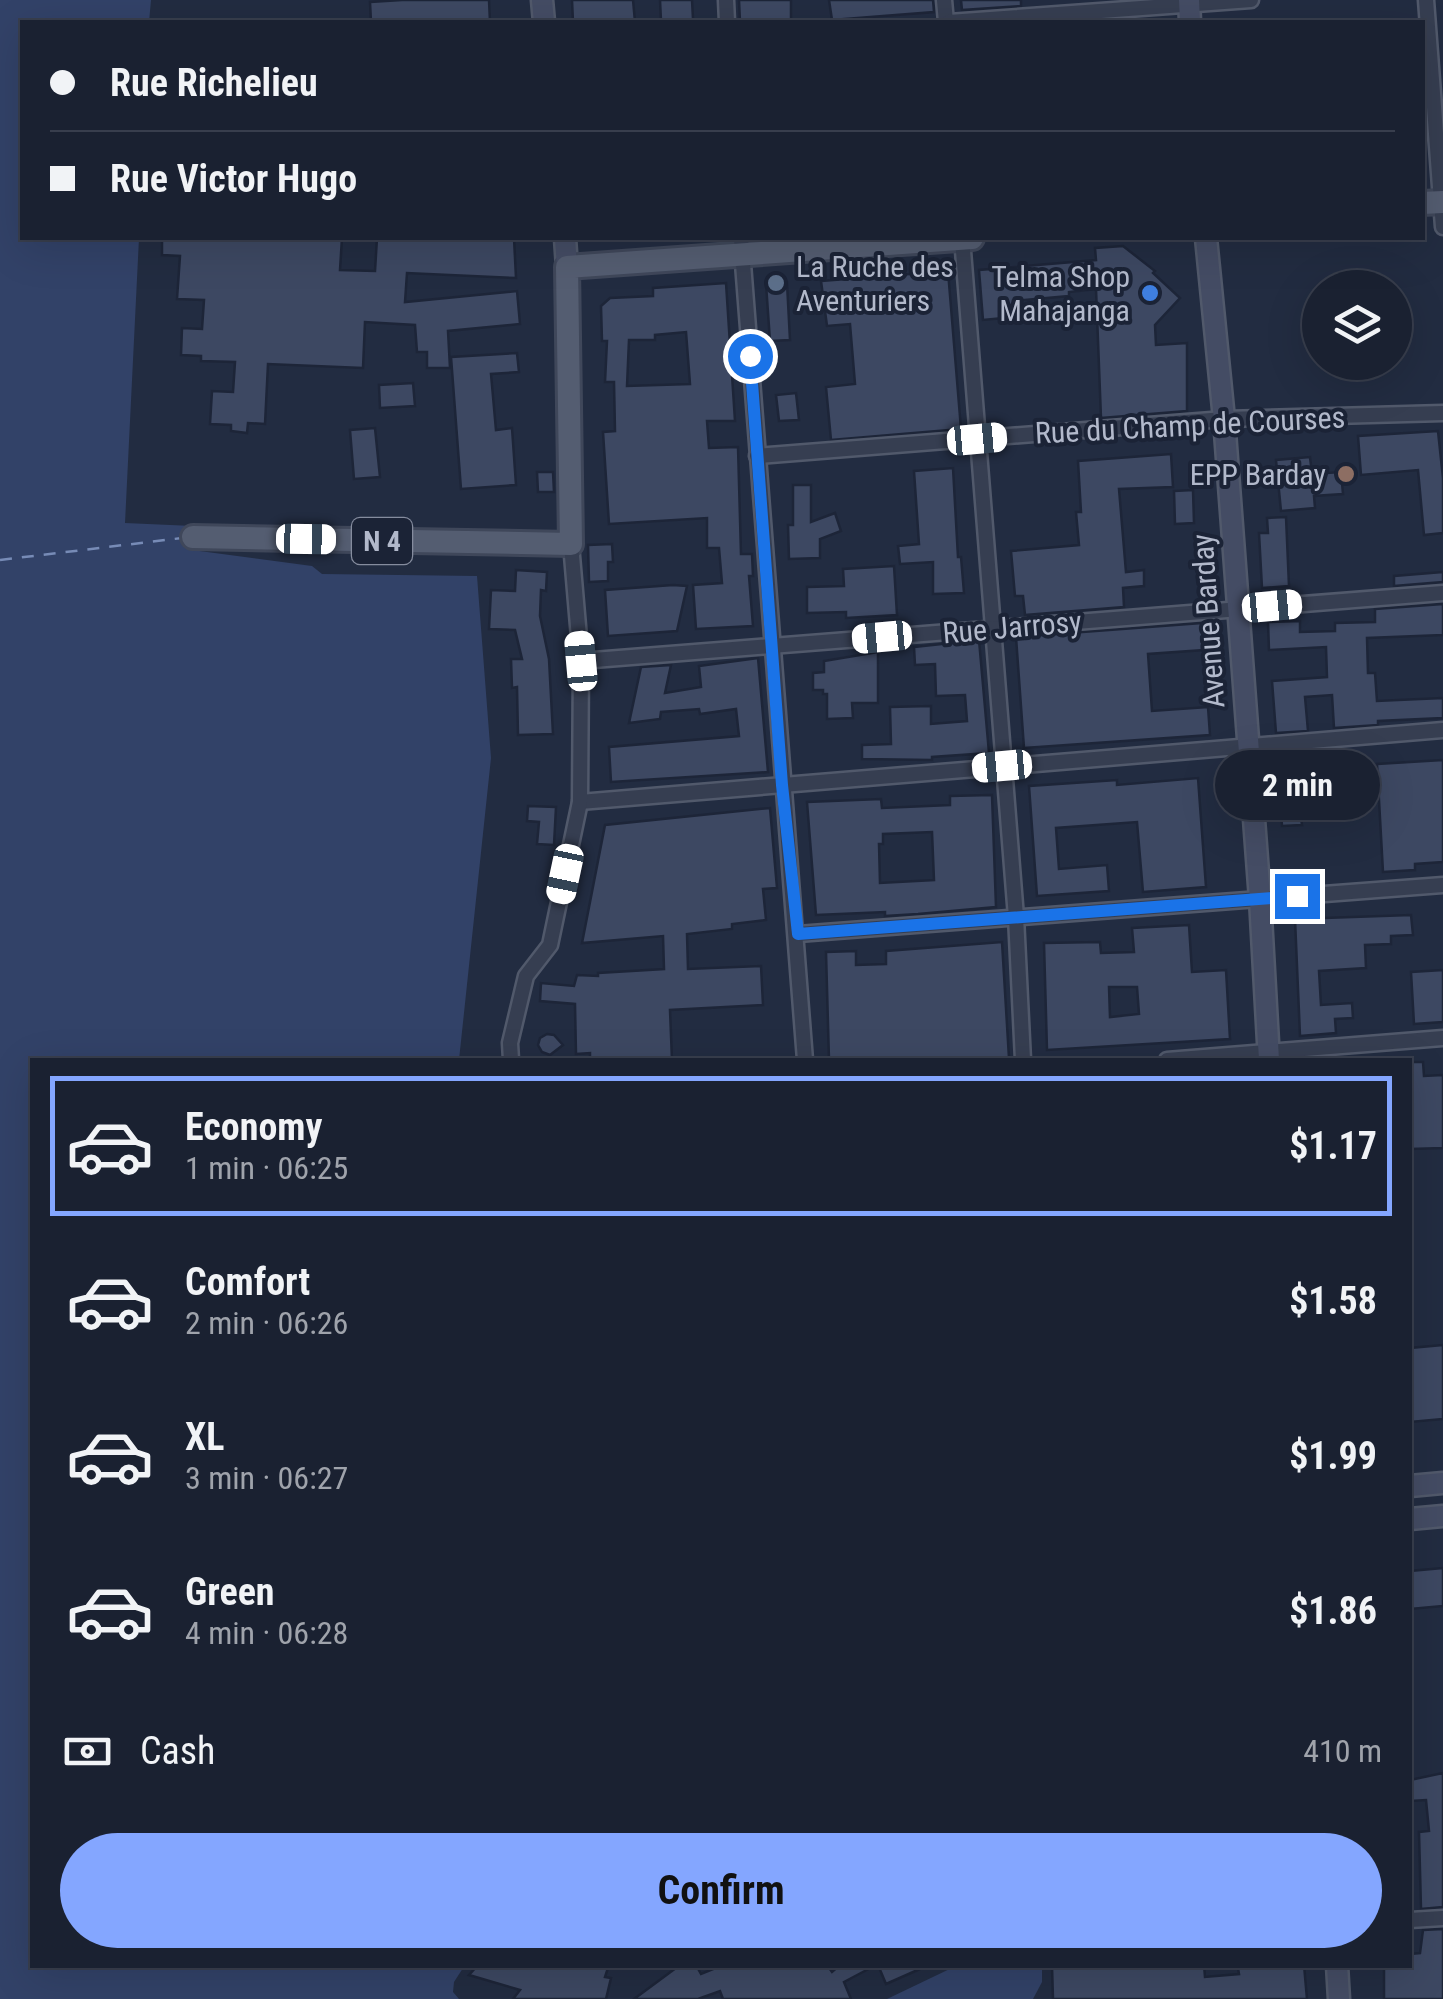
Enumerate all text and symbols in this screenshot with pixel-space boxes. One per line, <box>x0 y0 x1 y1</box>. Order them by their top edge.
text: Rue Richelieu <box>110 61 318 105</box>
text: Rue Victor Hugo <box>110 157 357 201</box>
place label: La Ruche des Aventuriers <box>796 249 954 318</box>
place label: Telma Shop Mahajanga <box>991 259 1130 328</box>
map controls <box>1302 270 1412 380</box>
button: layers <box>1302 270 1412 380</box>
marker: La Ruche des Aventuriers <box>765 272 787 294</box>
marker: Telma Shop Mahajanga <box>1139 282 1161 304</box>
route start <box>728 334 773 379</box>
street label: Rue du Champ de Courses <box>1034 399 1346 451</box>
car <box>946 421 1008 457</box>
place label: EPP Barday <box>1190 457 1326 492</box>
marker: EPP Barday <box>1335 463 1357 485</box>
road number: N 4 <box>352 518 412 564</box>
car <box>276 523 336 555</box>
street label: Avenue Barday <box>1184 533 1232 709</box>
car <box>1241 588 1303 624</box>
street label: Rue Jarrosy <box>941 603 1083 651</box>
car <box>851 619 913 655</box>
car <box>563 630 599 692</box>
car <box>971 748 1033 784</box>
callout: 2 min <box>1214 751 1380 821</box>
text: 2 min <box>1262 766 1333 804</box>
car <box>544 842 586 906</box>
route end <box>1275 874 1320 919</box>
icon: car <box>65 1101 155 1191</box>
text: Economy <box>185 1105 322 1149</box>
text: $1.17 <box>1289 1124 1377 1168</box>
text: 1 min · 06:25 <box>185 1149 348 1187</box>
icon: car <box>65 1256 155 1346</box>
text: Comfort <box>185 1260 310 1304</box>
text: $1.58 <box>1289 1279 1377 1323</box>
text: 2 min · 06:26 <box>185 1304 348 1342</box>
icon: car <box>65 1411 155 1501</box>
text: XL <box>185 1415 224 1459</box>
text: $1.99 <box>1289 1434 1377 1478</box>
text: 3 min · 06:27 <box>185 1459 348 1497</box>
icon: car <box>65 1566 155 1656</box>
text: Green <box>185 1570 275 1614</box>
text: $1.86 <box>1289 1589 1377 1633</box>
text: 4 min · 06:28 <box>185 1614 348 1652</box>
icon: cash <box>60 1724 115 1779</box>
text: Cash <box>140 1729 215 1773</box>
text: 410 m <box>1303 1732 1382 1770</box>
button: Confirm <box>60 1833 1382 1948</box>

